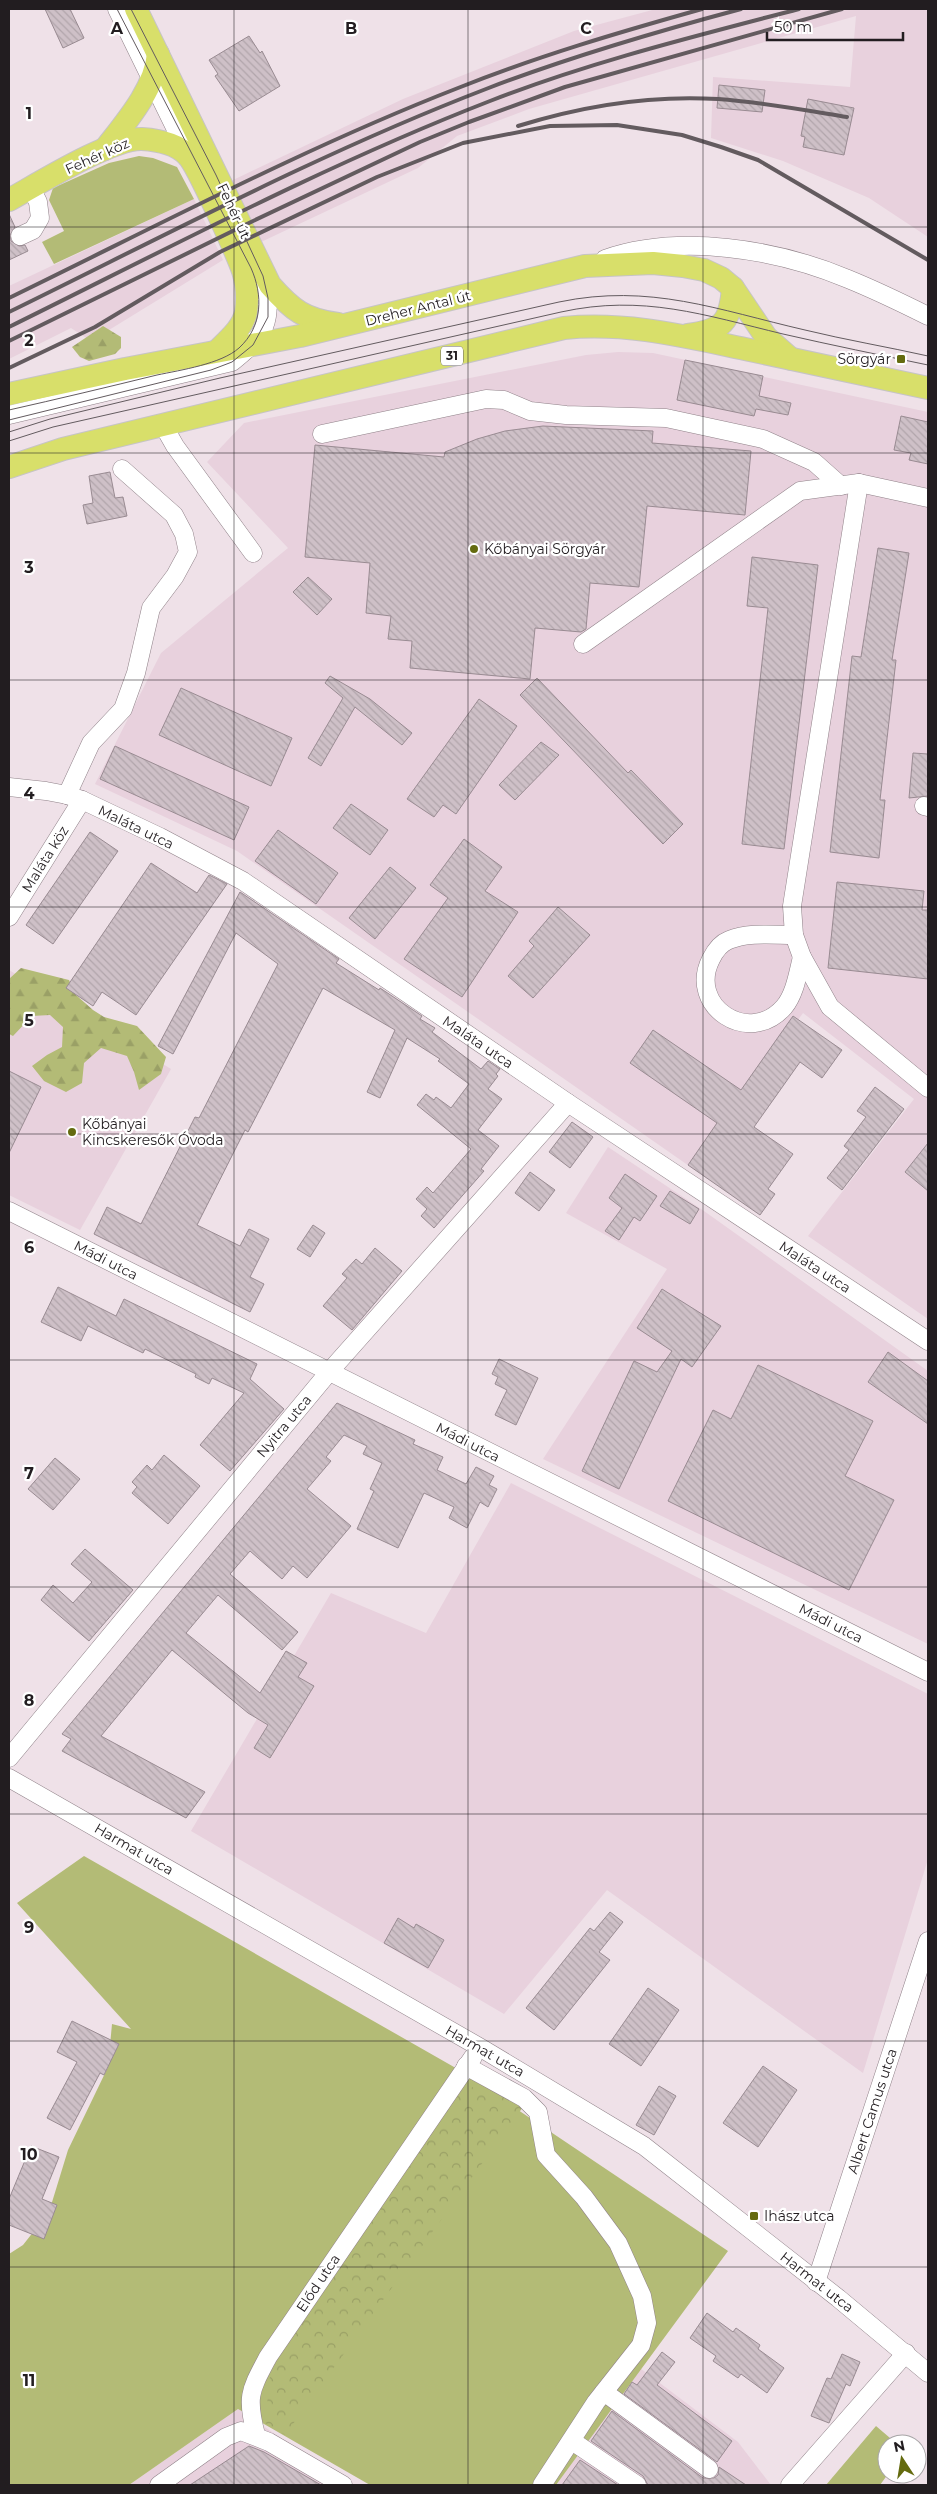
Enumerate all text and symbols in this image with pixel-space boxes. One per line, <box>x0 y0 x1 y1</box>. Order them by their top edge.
scale bar <box>767 10 903 42</box>
text: 50 m <box>774 17 812 36</box>
text: A <box>110 19 124 38</box>
text: B <box>345 19 357 38</box>
text: C <box>580 19 592 38</box>
text: 1 <box>26 104 32 123</box>
street label: Fehér köz <box>62 134 132 178</box>
street label: Fehér út <box>213 180 255 242</box>
street label: Dreher Antal út <box>363 286 473 330</box>
text: 2 <box>24 331 34 350</box>
road number: 31 <box>441 346 463 366</box>
place label: Sörgyár <box>837 350 891 368</box>
marker: Sörgyár <box>895 353 907 365</box>
place label: Kőbányai Sörgyár <box>484 540 606 558</box>
marker: Kőbányai Sörgyár <box>468 543 480 555</box>
text: 3 <box>23 558 34 577</box>
text: 4 <box>23 784 35 803</box>
street label: Maláta utca <box>95 801 177 853</box>
street label: Maláta köz <box>18 822 72 896</box>
text: 5 <box>24 1011 34 1030</box>
street label: Maláta utca <box>439 1012 517 1072</box>
place label: Kőbányai Kincskeresők Óvoda <box>82 1115 224 1149</box>
marker: Kőbányai Kincskeresők Óvoda <box>66 1126 78 1138</box>
street label: Mádi utca <box>71 1236 141 1284</box>
street label: Maláta utca <box>776 1237 854 1297</box>
text: 6 <box>24 1238 34 1257</box>
street label: Nyitra utca <box>253 1391 315 1461</box>
street label: Mádi utca <box>433 1418 503 1466</box>
text: 7 <box>24 1464 34 1483</box>
street label: Mádi utca <box>796 1599 866 1647</box>
text: 8 <box>24 1691 34 1710</box>
street label: Harmat utca <box>91 1819 177 1879</box>
text: 9 <box>24 1918 34 1937</box>
street label: Harmat utca <box>442 2021 528 2081</box>
street label: Albert Camus utca <box>843 2046 901 2176</box>
text: 10 <box>20 2145 38 2164</box>
place label: Ihász utca <box>764 2207 835 2225</box>
marker: Ihász utca <box>748 2210 760 2222</box>
street label: Harmat utca <box>777 2248 857 2316</box>
street label: Előd utca <box>292 2251 344 2315</box>
text: 11 <box>23 2371 35 2390</box>
north arrow <box>877 2434 927 2484</box>
text: N <box>892 2436 907 2456</box>

